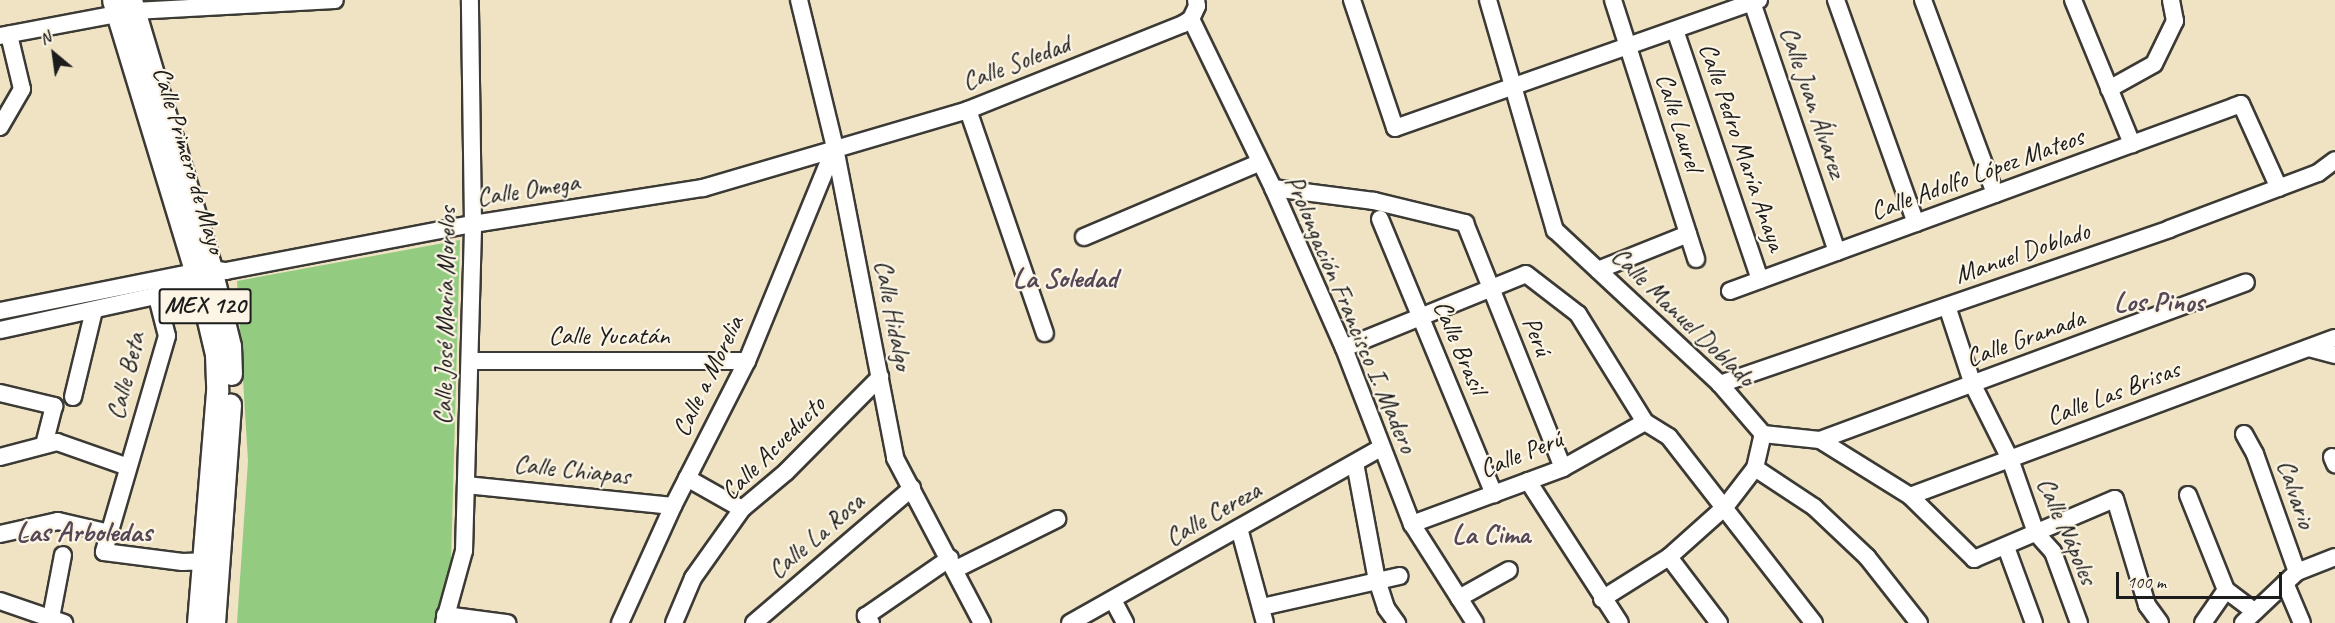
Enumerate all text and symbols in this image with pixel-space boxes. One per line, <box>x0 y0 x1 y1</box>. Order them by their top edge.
street label: Calle Juan Álvarez <box>1773 23 1853 181</box>
north arrow <box>24 24 84 84</box>
text: N <box>36 27 54 49</box>
street label: Calle Soledad <box>958 28 1074 98</box>
street label: Calle Pedro María Anaya <box>1692 38 1792 256</box>
street label: Calle Primero de Mayo <box>146 62 232 258</box>
street label: Calle Laurel <box>1648 69 1710 175</box>
street label: Calle Adolfo López Mateos <box>1866 121 2088 227</box>
street label: Calle Omega <box>475 167 581 213</box>
street label: Prolongación Francisco I. Madero <box>1278 171 1424 457</box>
street label: Calle José María Morelos <box>428 207 462 425</box>
street label: Manuel Doblado <box>1950 215 2094 291</box>
street label: Calle Manuel Doblado <box>1605 241 1761 393</box>
street label: Calle Hidalgo <box>867 258 919 372</box>
district label: La Soledad <box>1013 261 1117 295</box>
road number: MEX 120 <box>158 285 252 327</box>
district label: Los Pinos <box>2114 285 2204 319</box>
street label: Calle Brasil <box>1426 295 1494 399</box>
street label: Calle Granada <box>1962 302 2088 374</box>
street label: Calle a Morelia <box>665 310 751 442</box>
street label: Perú <box>1515 312 1559 360</box>
street label: Calle Yucatán <box>549 320 669 352</box>
street label: Calle Beta <box>100 329 152 423</box>
street label: Calle Las Brisas <box>2042 353 2184 433</box>
street label: Calle Acueducto <box>714 389 832 507</box>
street label: Calle Perú <box>1475 423 1567 485</box>
street label: Calle Chiapas <box>513 448 631 492</box>
street label: Calvario <box>2270 456 2322 532</box>
street label: Calle Nápoles <box>2029 472 2105 590</box>
street label: Calle Cereza <box>1160 474 1266 554</box>
street label: Calle La Rosa <box>761 485 871 587</box>
district label: Las Arboledas <box>17 515 151 549</box>
district label: La Cima <box>1452 517 1530 551</box>
scale bar <box>2119 560 2286 598</box>
text: 100 m <box>2127 571 2166 593</box>

